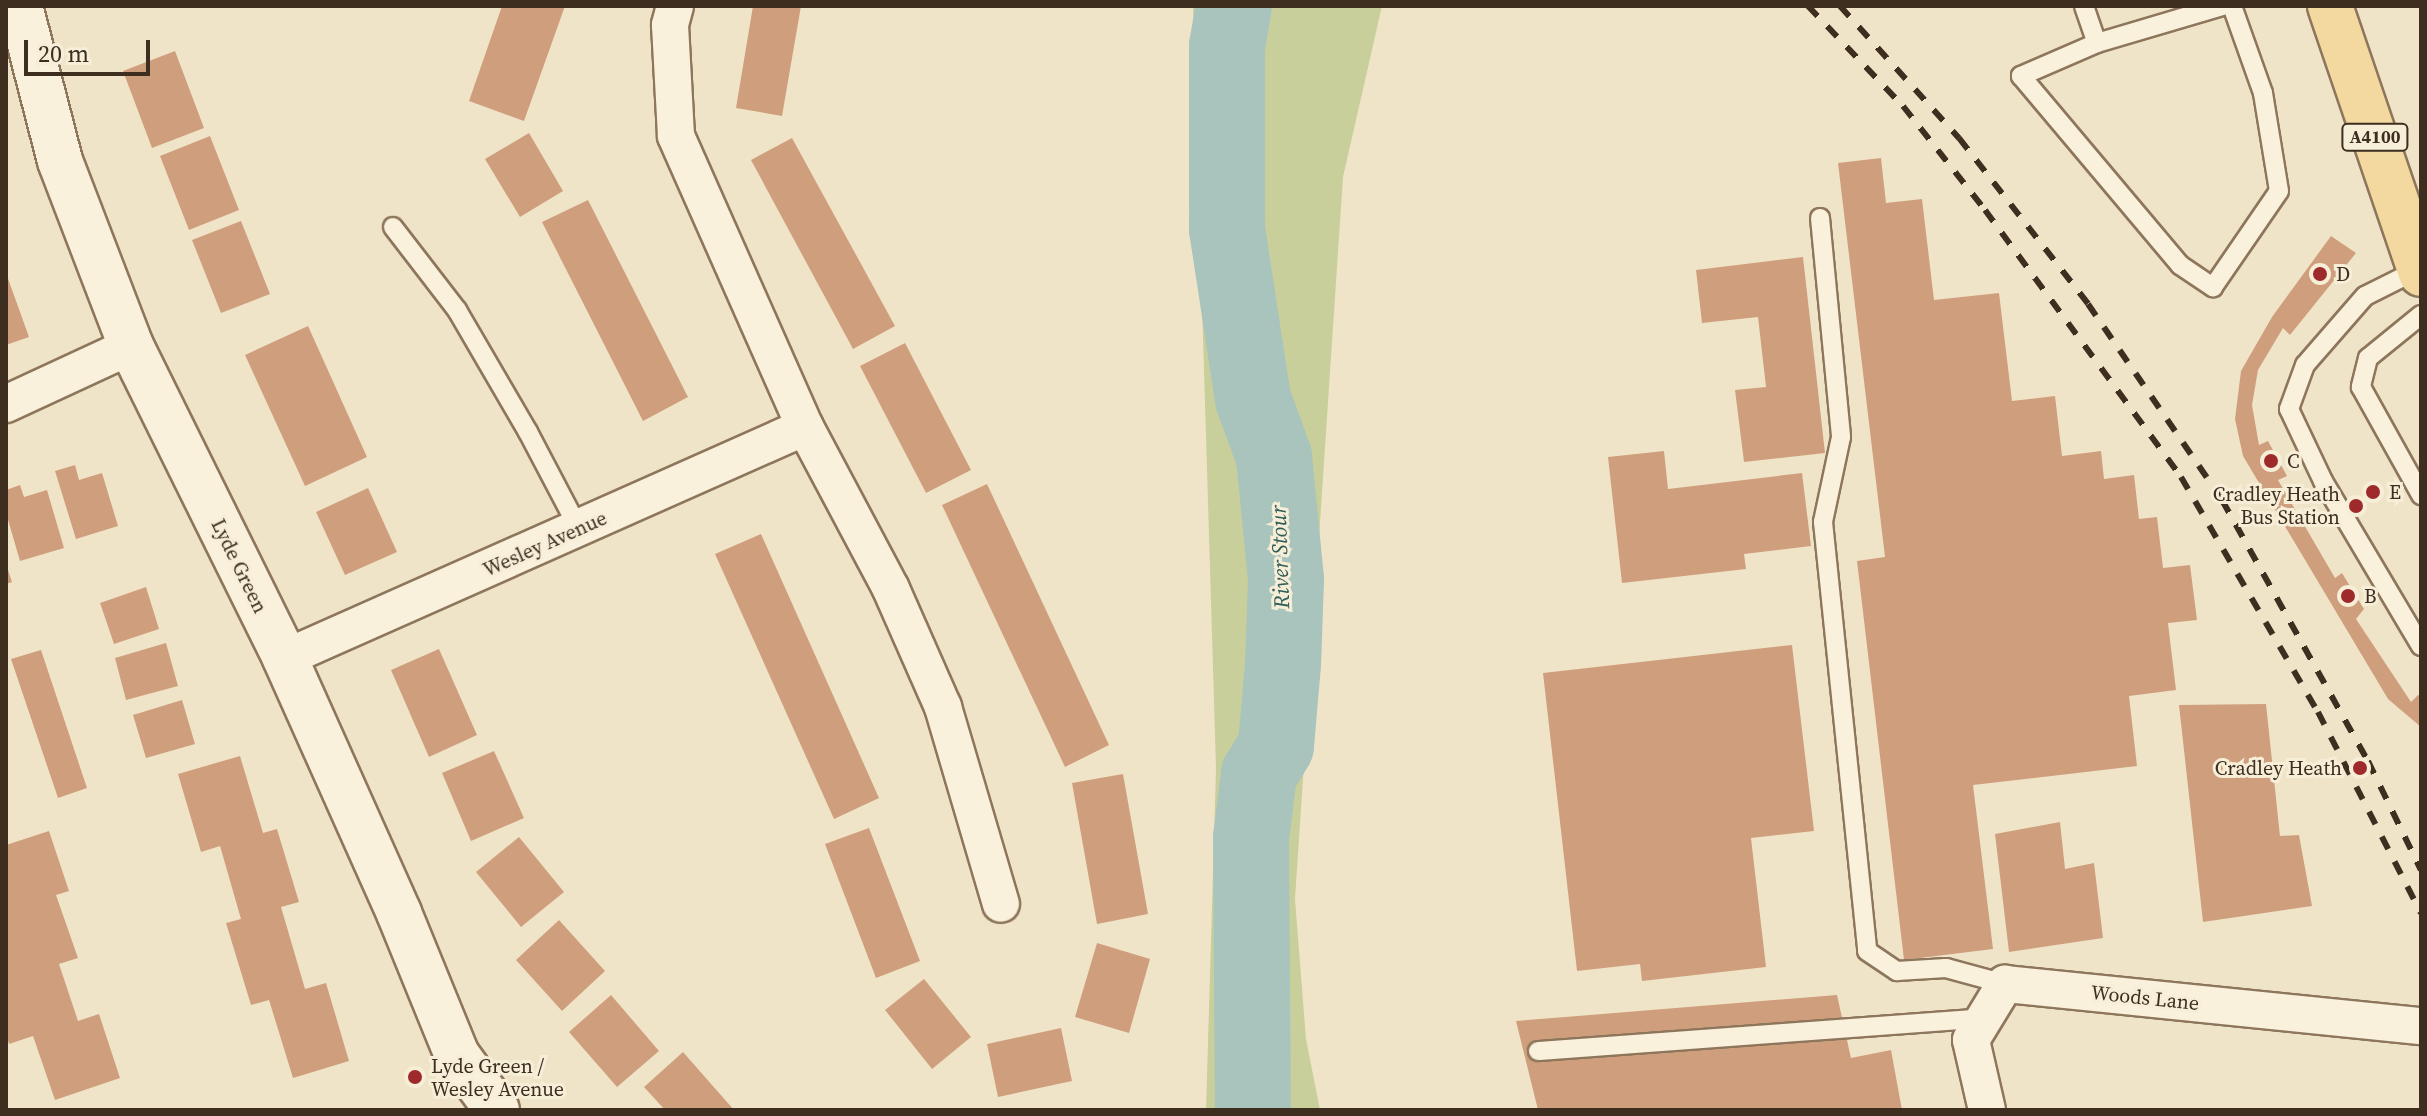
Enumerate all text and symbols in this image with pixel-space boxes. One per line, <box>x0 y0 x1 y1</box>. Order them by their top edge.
scale bar <box>28 24 154 74</box>
text: 20 m <box>38 37 89 70</box>
road number: A4100 <box>2341 123 2409 151</box>
place label: D <box>2336 262 2350 286</box>
marker: D <box>2311 265 2329 283</box>
place label: C <box>2287 449 2300 473</box>
marker: C <box>2262 452 2280 470</box>
place label: E <box>2389 480 2401 504</box>
place label: Cradley Heath Bus Station <box>2213 482 2340 529</box>
marker: E <box>2364 483 2382 501</box>
marker: Cradley Heath Bus Station <box>2347 497 2365 515</box>
water label: River Stour <box>1265 505 1295 609</box>
street label: Wesley Avenue <box>479 506 611 582</box>
street label: Lyde Green <box>206 515 272 617</box>
place label: B <box>2364 584 2377 608</box>
marker: B <box>2339 587 2357 605</box>
place label: Cradley Heath <box>2215 756 2342 780</box>
marker: Cradley Heath <box>2349 757 2371 779</box>
street label: Woods Lane <box>2090 980 2200 1016</box>
place label: Lyde Green / Wesley Avenue <box>431 1054 564 1101</box>
marker: Lyde Green / Wesley Avenue <box>406 1068 424 1086</box>

